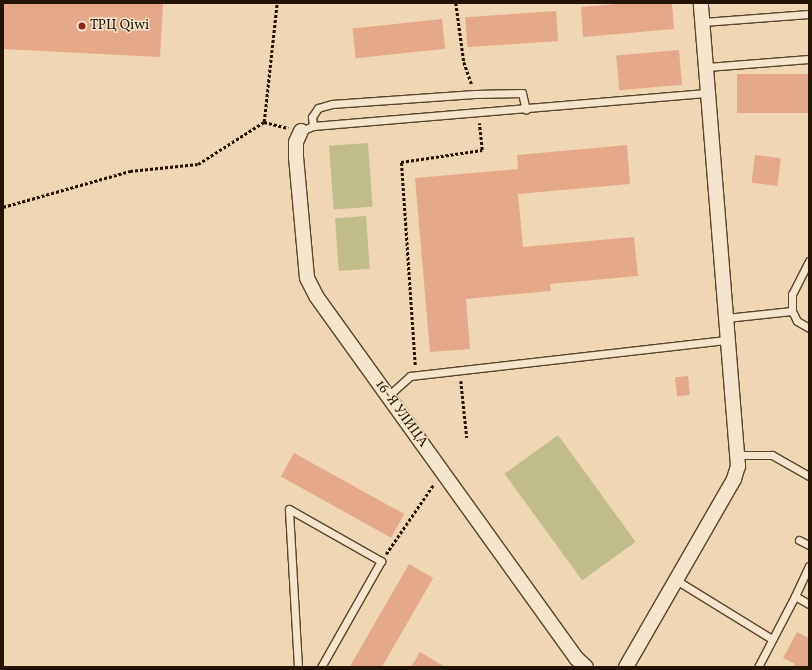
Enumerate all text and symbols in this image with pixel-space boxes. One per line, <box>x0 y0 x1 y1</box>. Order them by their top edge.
place label: ТРЦ Qiwi <box>90 18 149 34</box>
marker: ТРЦ Qiwi <box>77 21 87 31</box>
street label: 16-Я УЛИЦА <box>371 377 431 451</box>

